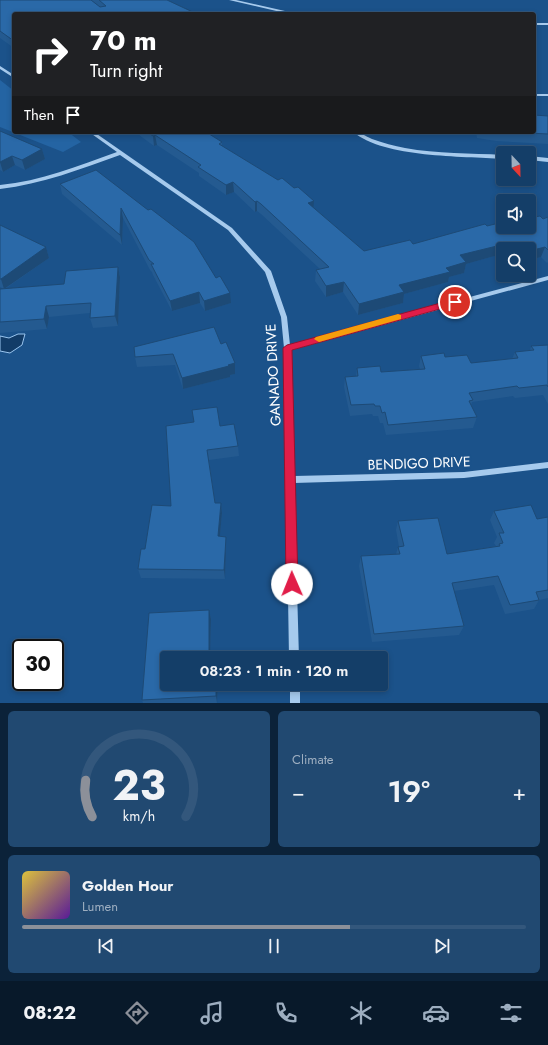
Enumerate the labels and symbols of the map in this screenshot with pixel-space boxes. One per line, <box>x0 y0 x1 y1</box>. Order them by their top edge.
north arrow <box>496 146 536 186</box>
pin <box>438 285 472 319</box>
street label: GANADO DRIVE <box>260 323 286 427</box>
street label: BENDIGO DRIVE <box>367 451 471 475</box>
position arrow <box>271 563 313 605</box>
speed limit sign: 30 <box>12 639 64 691</box>

